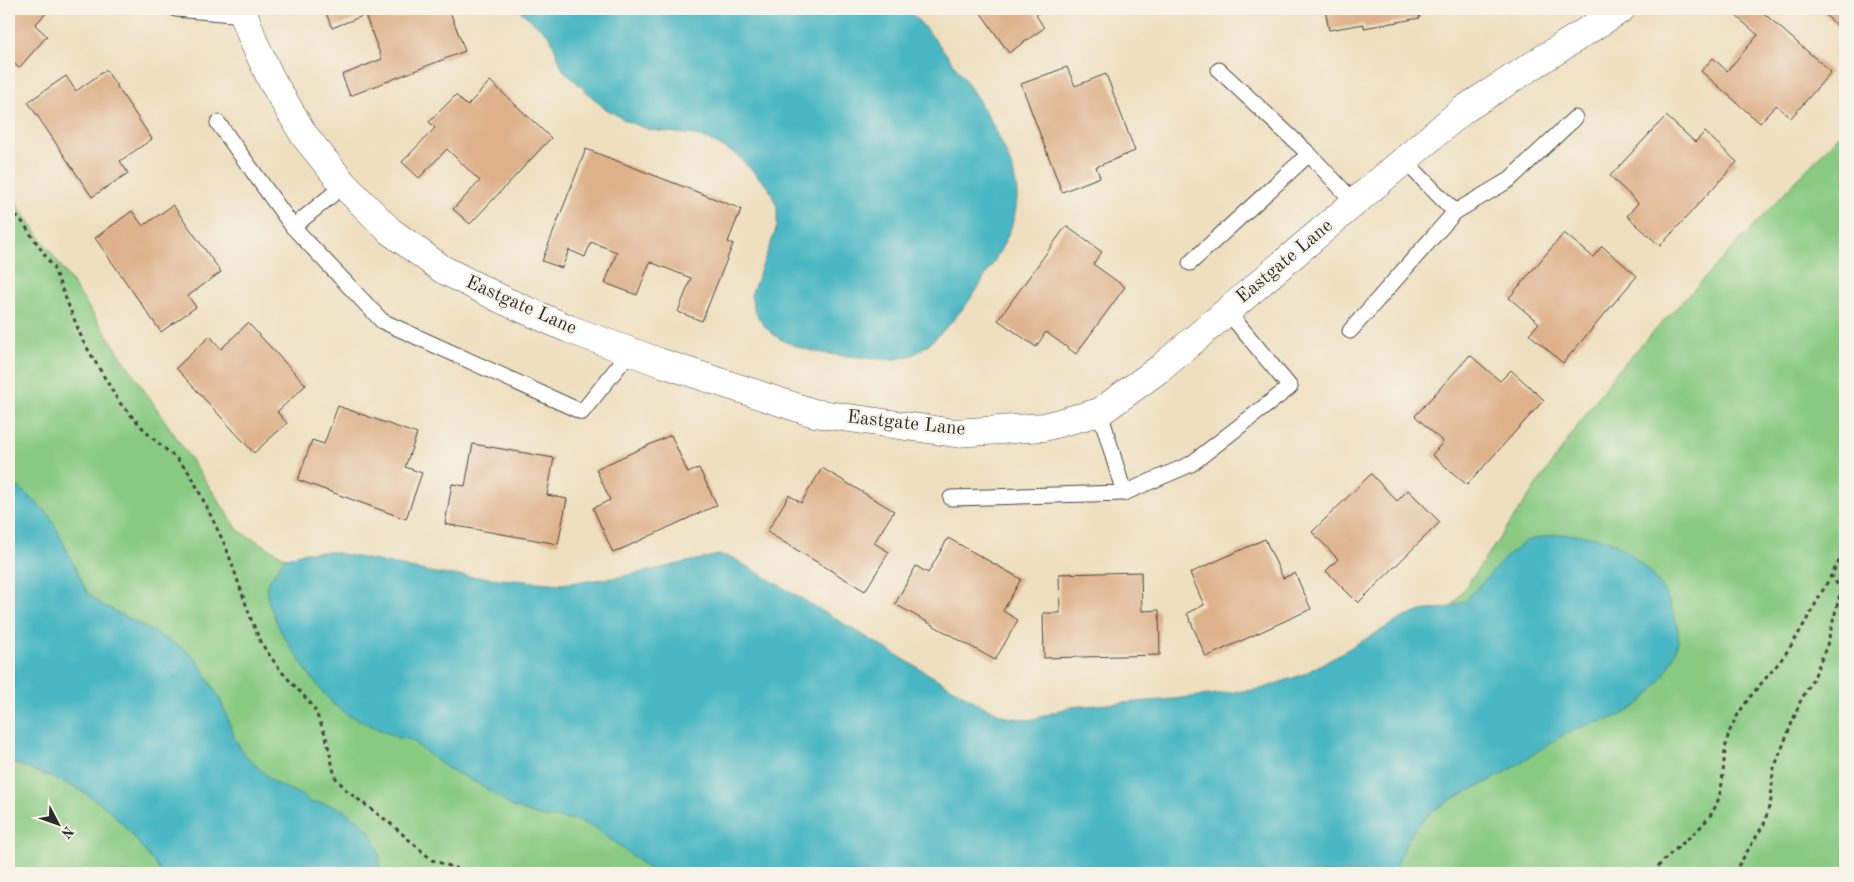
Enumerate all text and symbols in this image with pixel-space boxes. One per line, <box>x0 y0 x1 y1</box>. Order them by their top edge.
street label: Eastgate Lane <box>1233 217 1337 307</box>
street label: Eastgate Lane <box>463 273 579 339</box>
street label: Eastgate Lane <box>846 408 966 440</box>
north arrow <box>32 800 82 850</box>
text: N <box>58 823 76 841</box>

